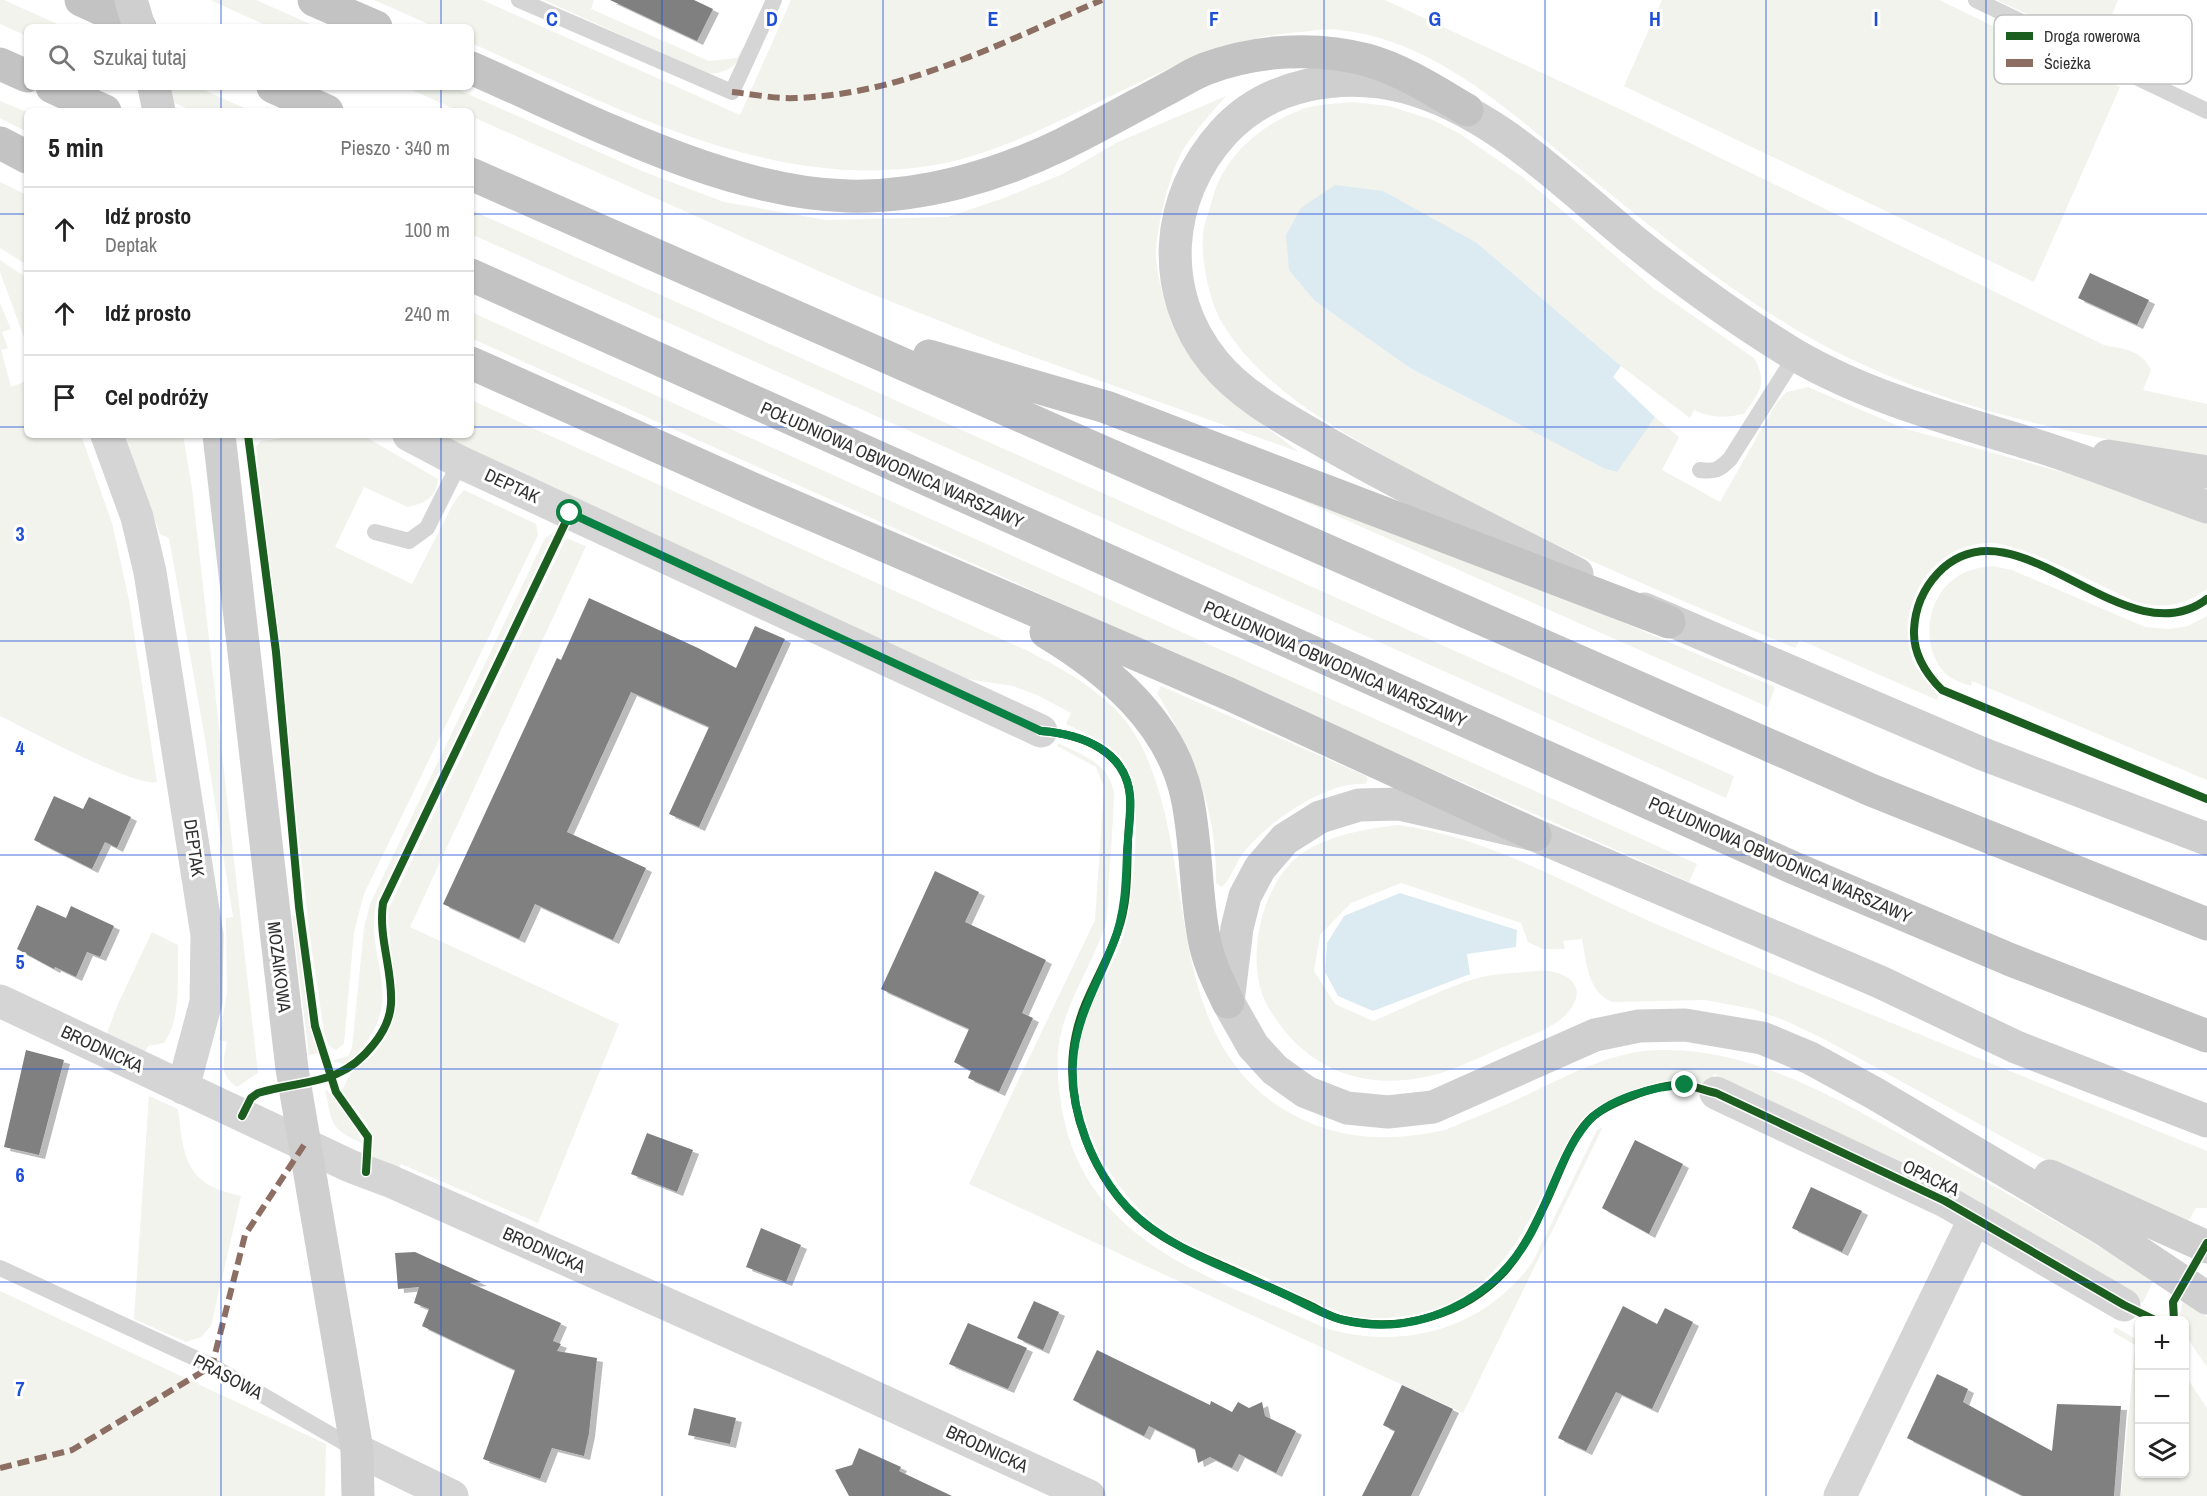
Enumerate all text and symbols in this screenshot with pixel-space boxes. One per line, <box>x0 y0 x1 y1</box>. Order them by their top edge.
text: C <box>546 5 558 32</box>
text: D <box>766 5 778 32</box>
text: E <box>988 5 999 32</box>
text: F <box>1209 5 1219 32</box>
text: G <box>1429 5 1441 32</box>
text: H <box>1649 5 1661 32</box>
text: I <box>1874 5 1878 32</box>
legend <box>1994 15 2192 84</box>
search box <box>24 24 474 90</box>
text: Droga rowerowa <box>2044 25 2141 47</box>
icon: search <box>45 41 78 74</box>
text: Szukaj tutaj <box>93 42 186 72</box>
text: Ścieżka <box>2044 52 2091 74</box>
text: 5 min <box>48 130 104 165</box>
text: Pieszo · 340 m <box>341 134 450 161</box>
text: Idź prosto <box>105 201 191 231</box>
icon: ahead <box>48 213 81 246</box>
text: 100 m <box>404 216 450 243</box>
text: Deptak <box>105 231 157 258</box>
icon: ahead <box>48 297 81 330</box>
text: Idź prosto <box>105 298 191 328</box>
text: 240 m <box>404 300 450 327</box>
icon: arrive <box>48 381 81 414</box>
text: Cel podróży <box>105 382 208 412</box>
street label: POŁUDNIOWA OBWODNICA WARSZAWY <box>757 395 1028 534</box>
street label: DEPTAK <box>481 462 544 509</box>
route start <box>556 499 582 525</box>
text: 3 <box>15 520 25 547</box>
street label: POŁUDNIOWA OBWODNICA WARSZAWY <box>1200 594 1471 733</box>
text: 4 <box>15 734 25 761</box>
street label: POŁUDNIOWA OBWODNICA WARSZAWY <box>1645 790 1916 929</box>
street label: DEPTAK <box>178 817 211 879</box>
street label: MOZAIKOWA <box>262 920 297 1014</box>
text: 5 <box>15 948 25 975</box>
street label: BRODNICKA <box>57 1019 147 1078</box>
route end <box>1671 1071 1697 1097</box>
street label: OPACKA <box>1899 1153 1964 1202</box>
text: 6 <box>15 1161 25 1188</box>
street label: BRODNICKA <box>499 1220 590 1279</box>
map controls <box>2135 1316 2189 1478</box>
button: + <box>2135 1316 2189 1370</box>
street label: PRASOWA <box>189 1348 267 1405</box>
button: − <box>2135 1370 2189 1424</box>
text: 7 <box>15 1375 25 1402</box>
street label: BRODNICKA <box>942 1419 1032 1478</box>
button: layers <box>2135 1424 2189 1478</box>

